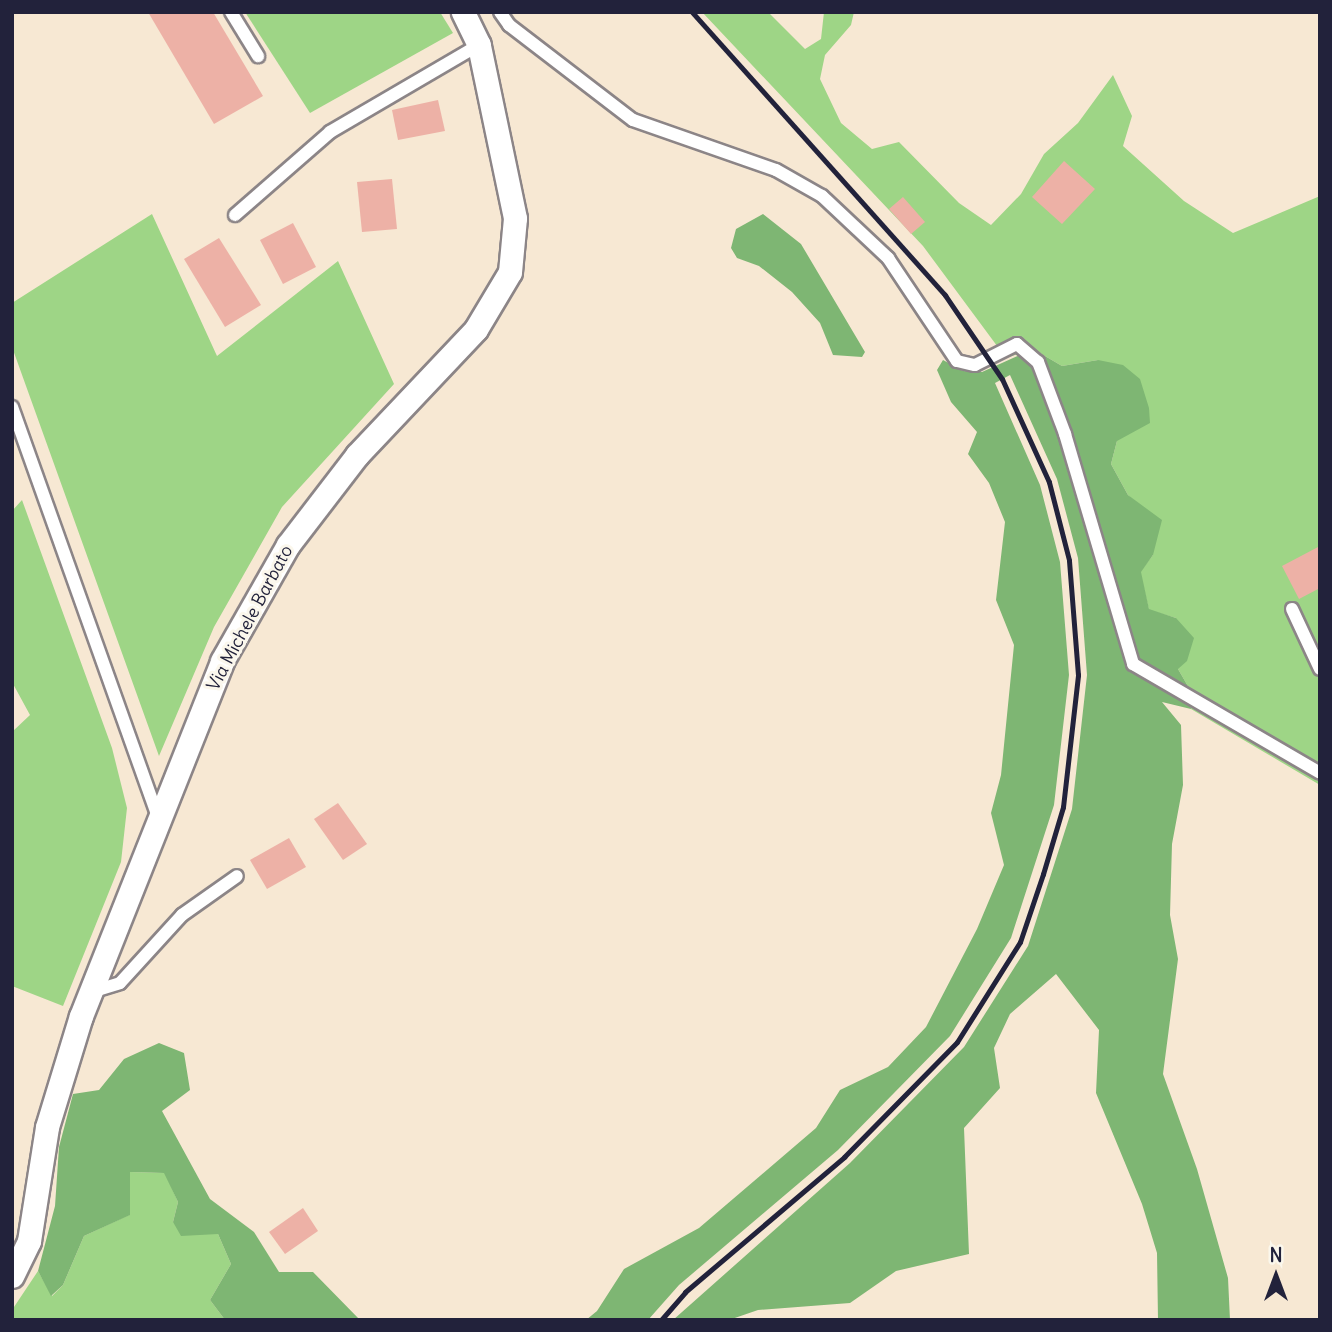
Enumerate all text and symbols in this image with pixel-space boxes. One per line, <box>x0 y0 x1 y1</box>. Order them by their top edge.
street label: Via Michele Barbato <box>203 542 297 694</box>
north arrow <box>1241 1241 1311 1311</box>
text: N <box>1269 1243 1283 1267</box>

